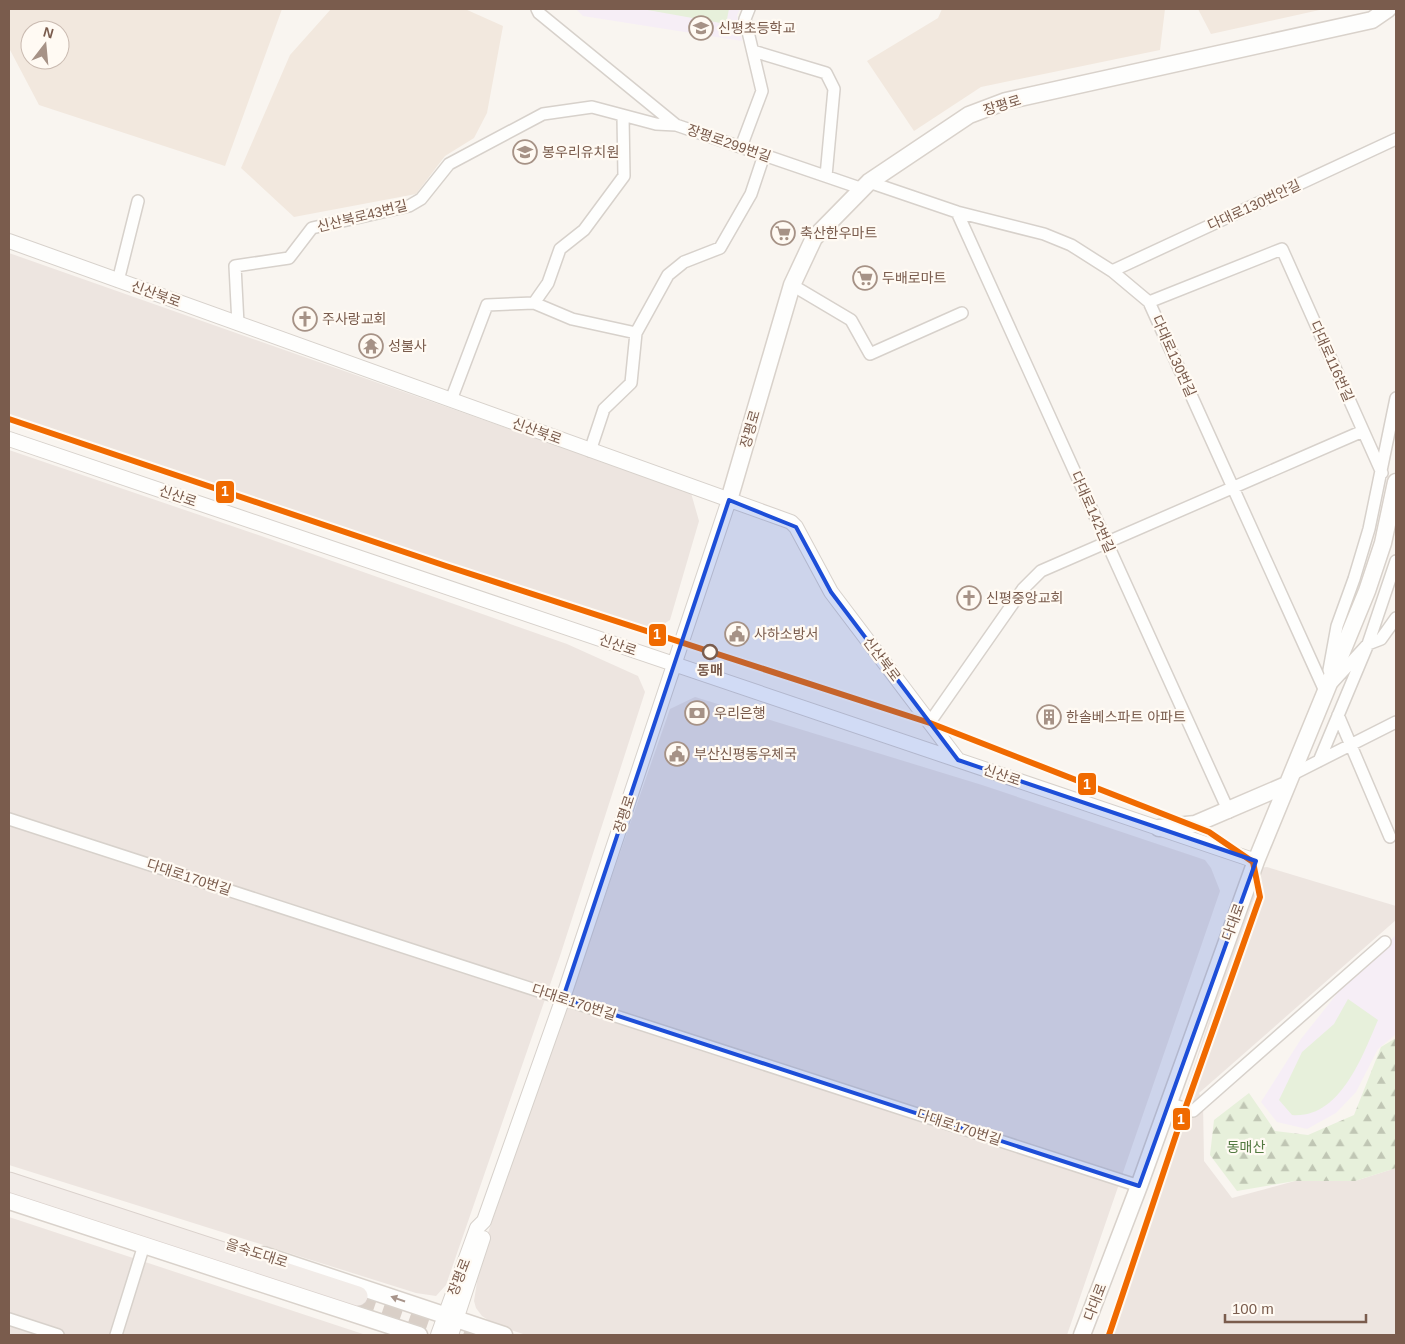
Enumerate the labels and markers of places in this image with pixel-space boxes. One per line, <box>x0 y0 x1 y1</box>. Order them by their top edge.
school or university icon: 신평초등학교 <box>688 15 714 41</box>
place label: 신평초등학교 <box>718 20 795 36</box>
school or university icon: 봉우리유치원 <box>512 139 538 165</box>
place label: 봉우리유치원 <box>542 144 619 160</box>
supermarket icon: 축산한우마트 <box>770 220 796 246</box>
place label: 축산한우마트 <box>800 225 877 241</box>
supermarket icon: 두배로마트 <box>852 265 878 291</box>
place label: 두배로마트 <box>882 270 947 286</box>
church icon: 주사랑교회 <box>292 306 318 332</box>
place label: 주사랑교회 <box>322 311 386 327</box>
temple icon: 성불사 <box>358 333 384 359</box>
place label: 성불사 <box>388 338 427 354</box>
church icon: 신평중앙교회 <box>956 585 982 611</box>
place label: 신평중앙교회 <box>986 590 1063 606</box>
public building icon: 사하소방서 <box>724 621 750 647</box>
place label: 사하소방서 <box>754 626 818 642</box>
marker: 동매 <box>702 644 718 660</box>
place label: 동매 <box>697 662 723 678</box>
bank icon: 우리은행 <box>684 700 710 726</box>
building icon: 한솔베스파트 아파트 <box>1036 704 1062 730</box>
place label: 우리은행 <box>714 705 766 721</box>
place label: 한솔베스파트 아파트 <box>1066 709 1186 725</box>
public building icon: 부산신평동우체국 <box>664 741 690 767</box>
place label: 부산신평동우체국 <box>694 746 797 762</box>

